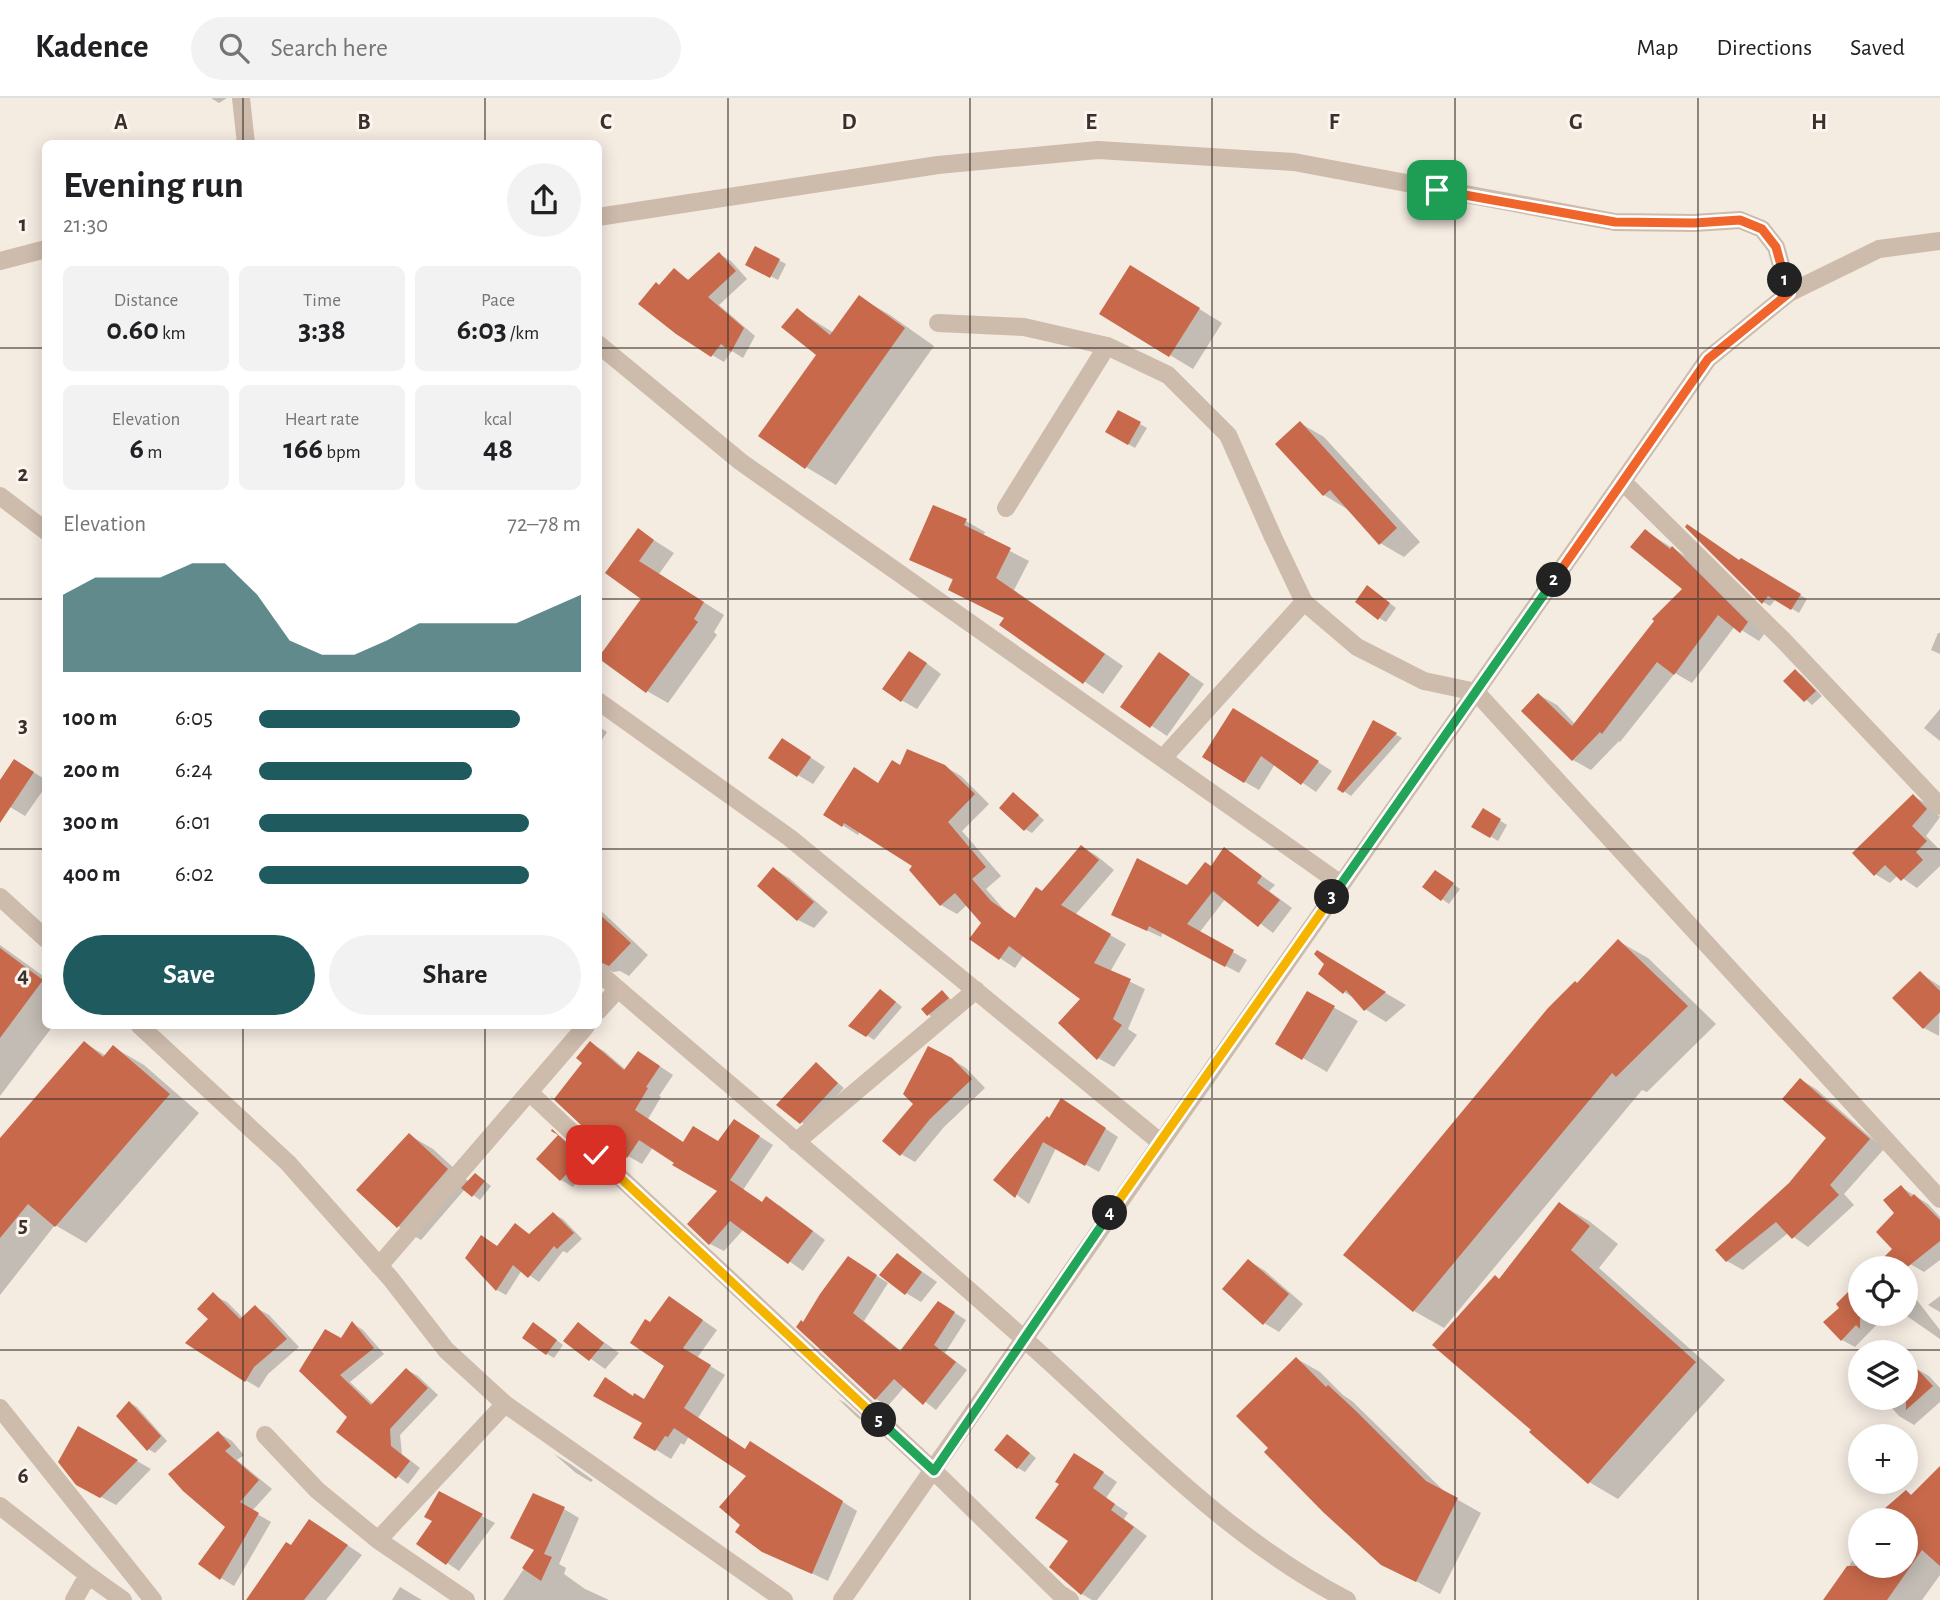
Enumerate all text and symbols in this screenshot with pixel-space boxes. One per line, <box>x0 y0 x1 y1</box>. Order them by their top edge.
search box <box>191 17 681 80</box>
icon: search <box>215 29 253 67</box>
text: Kadence <box>35 31 149 64</box>
text: Search here <box>271 35 388 61</box>
text: Map <box>1636 36 1678 60</box>
text: Directions <box>1716 36 1812 60</box>
text: Saved <box>1850 36 1905 60</box>
text: A <box>114 111 128 134</box>
text: B <box>357 111 371 134</box>
text: C <box>600 111 612 134</box>
text: D <box>841 111 857 134</box>
text: E <box>1085 111 1097 134</box>
text: F <box>1329 111 1340 134</box>
text: G <box>1569 111 1583 134</box>
text: H <box>1811 111 1827 134</box>
pin <box>1407 160 1467 220</box>
button: share <box>507 163 581 237</box>
text: Evening run <box>63 167 244 205</box>
icon: arrive <box>1418 171 1456 209</box>
text: 1 <box>19 213 27 236</box>
text: 21:30 <box>63 214 108 237</box>
pin: 1 <box>1768 262 1802 298</box>
text: 1 <box>1781 270 1788 289</box>
text: Distance <box>114 291 178 310</box>
text: Time <box>303 291 341 310</box>
text: Pace <box>481 291 515 310</box>
text: 0.60 <box>106 315 159 345</box>
text: 3:38 <box>298 315 346 345</box>
text: 6:03 <box>457 315 507 345</box>
text: km <box>159 324 186 343</box>
text: /km <box>507 324 539 343</box>
text: Elevation <box>112 410 180 429</box>
text: Heart rate <box>285 410 359 429</box>
text: kcal <box>484 410 512 429</box>
text: 6 <box>130 434 144 464</box>
text: 166 <box>283 434 323 464</box>
text: 48 <box>483 434 513 464</box>
text: m <box>144 443 162 462</box>
text: bpm <box>323 443 361 462</box>
text: 2 <box>18 463 29 486</box>
text: Elevation <box>63 513 146 536</box>
text: 72–78 m <box>507 513 581 536</box>
pin: 2 <box>1536 562 1572 598</box>
text: 2 <box>1549 570 1558 589</box>
text: 100 m <box>63 707 117 730</box>
text: 6:05 <box>175 707 213 730</box>
text: 3 <box>18 714 28 737</box>
text: 200 m <box>63 759 120 782</box>
text: 6:24 <box>175 759 213 782</box>
text: 300 m <box>63 811 119 834</box>
text: 6:01 <box>175 811 211 834</box>
text: 400 m <box>63 863 121 886</box>
text: 6:02 <box>175 863 214 886</box>
pin: 3 <box>1314 880 1350 914</box>
text: 3 <box>1327 887 1336 906</box>
button: Save <box>63 935 315 1015</box>
button: Share <box>329 935 581 1015</box>
text: 4 <box>17 964 29 987</box>
pin <box>566 1125 626 1185</box>
icon: check <box>577 1136 615 1174</box>
pin: 4 <box>1092 1196 1128 1230</box>
text: 4 <box>1105 1203 1114 1222</box>
text: 5 <box>18 1214 28 1237</box>
map controls <box>1848 1256 1918 1578</box>
button: locate <box>1848 1256 1918 1326</box>
button: layers <box>1848 1340 1918 1410</box>
pin: 5 <box>862 1402 896 1438</box>
text: 5 <box>874 1410 883 1429</box>
button: + <box>1848 1424 1918 1494</box>
text: 6 <box>17 1465 29 1488</box>
button: − <box>1848 1508 1918 1578</box>

